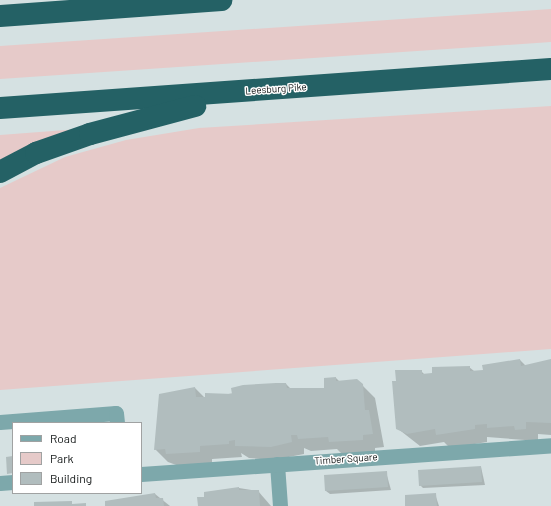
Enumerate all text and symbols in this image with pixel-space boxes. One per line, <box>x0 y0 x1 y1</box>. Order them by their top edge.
street label: Leesburg Pike <box>245 81 307 97</box>
legend <box>12 422 142 494</box>
text: Road <box>50 431 77 445</box>
text: Park <box>50 451 74 465</box>
street label: Timber Square <box>314 451 378 467</box>
text: Building <box>50 471 92 485</box>

